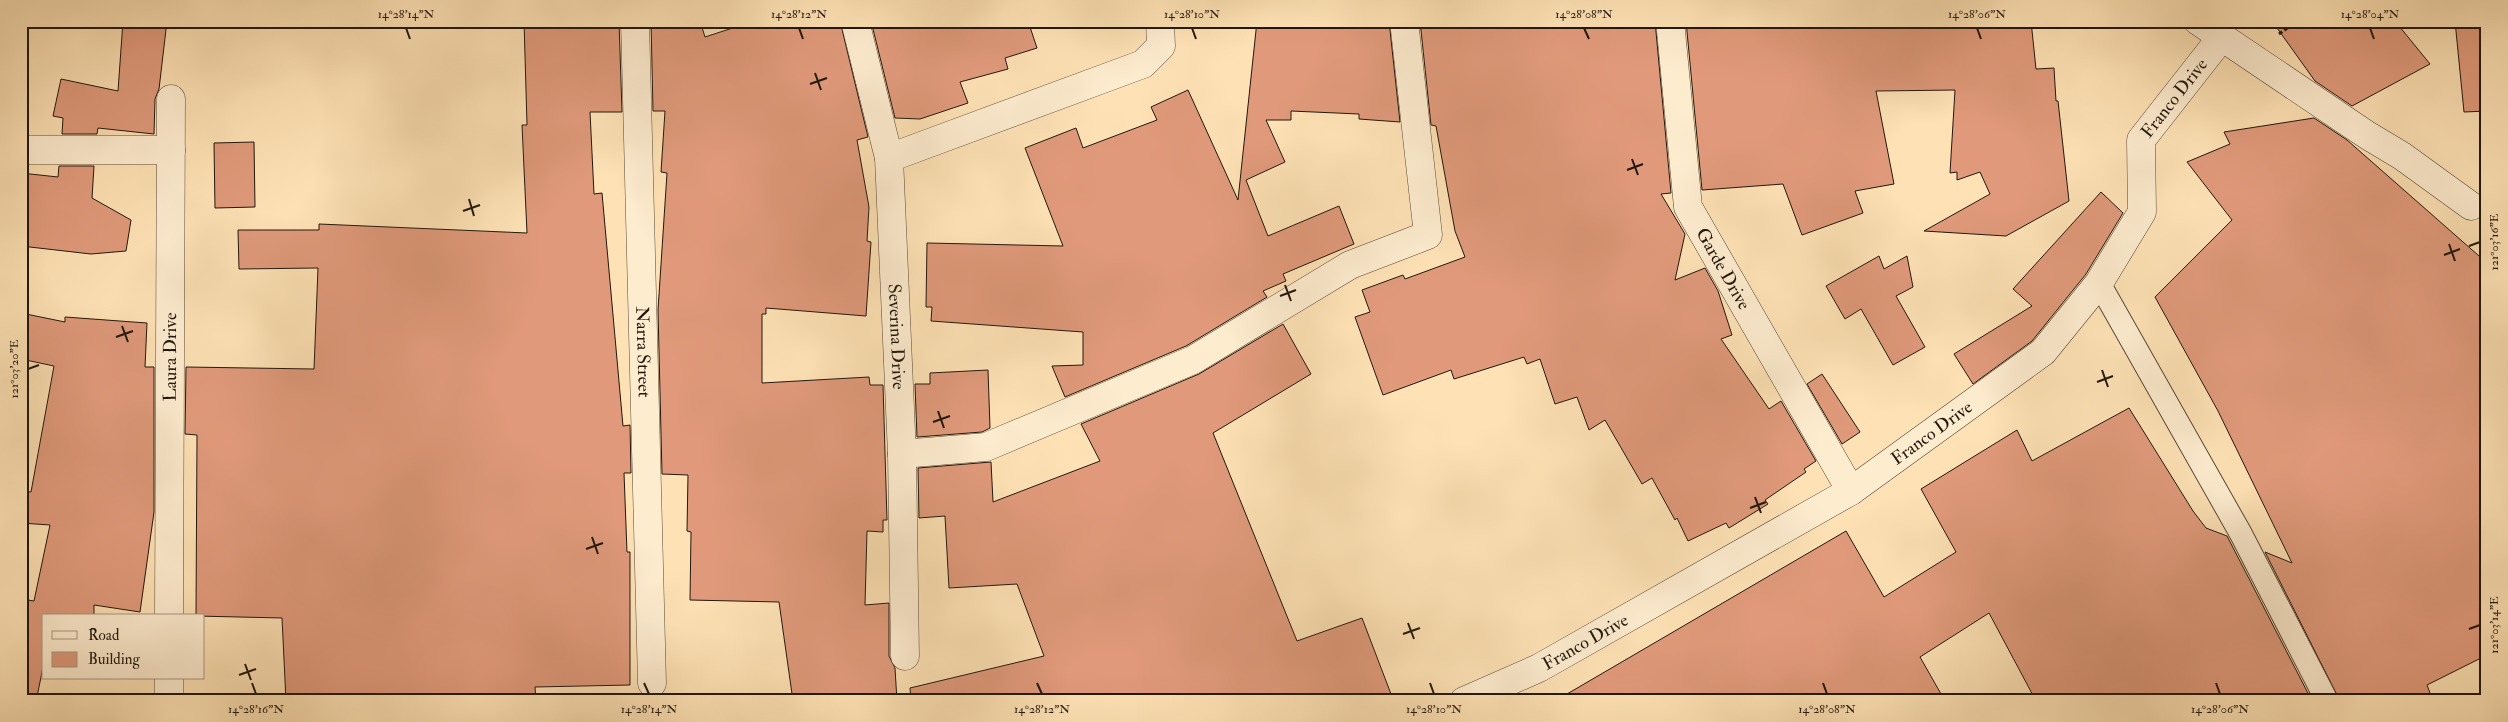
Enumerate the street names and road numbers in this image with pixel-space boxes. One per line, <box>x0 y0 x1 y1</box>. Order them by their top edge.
street label: Franco Drive <box>2136 53 2213 142</box>
street label: Garde Drive <box>1691 224 1756 314</box>
street label: Severina Drive <box>883 283 911 391</box>
street label: Narra Street <box>631 306 656 398</box>
street label: Laura Drive <box>158 312 182 402</box>
street label: Franco Drive <box>1886 395 1977 470</box>
street label: Franco Drive <box>1538 608 1633 675</box>

